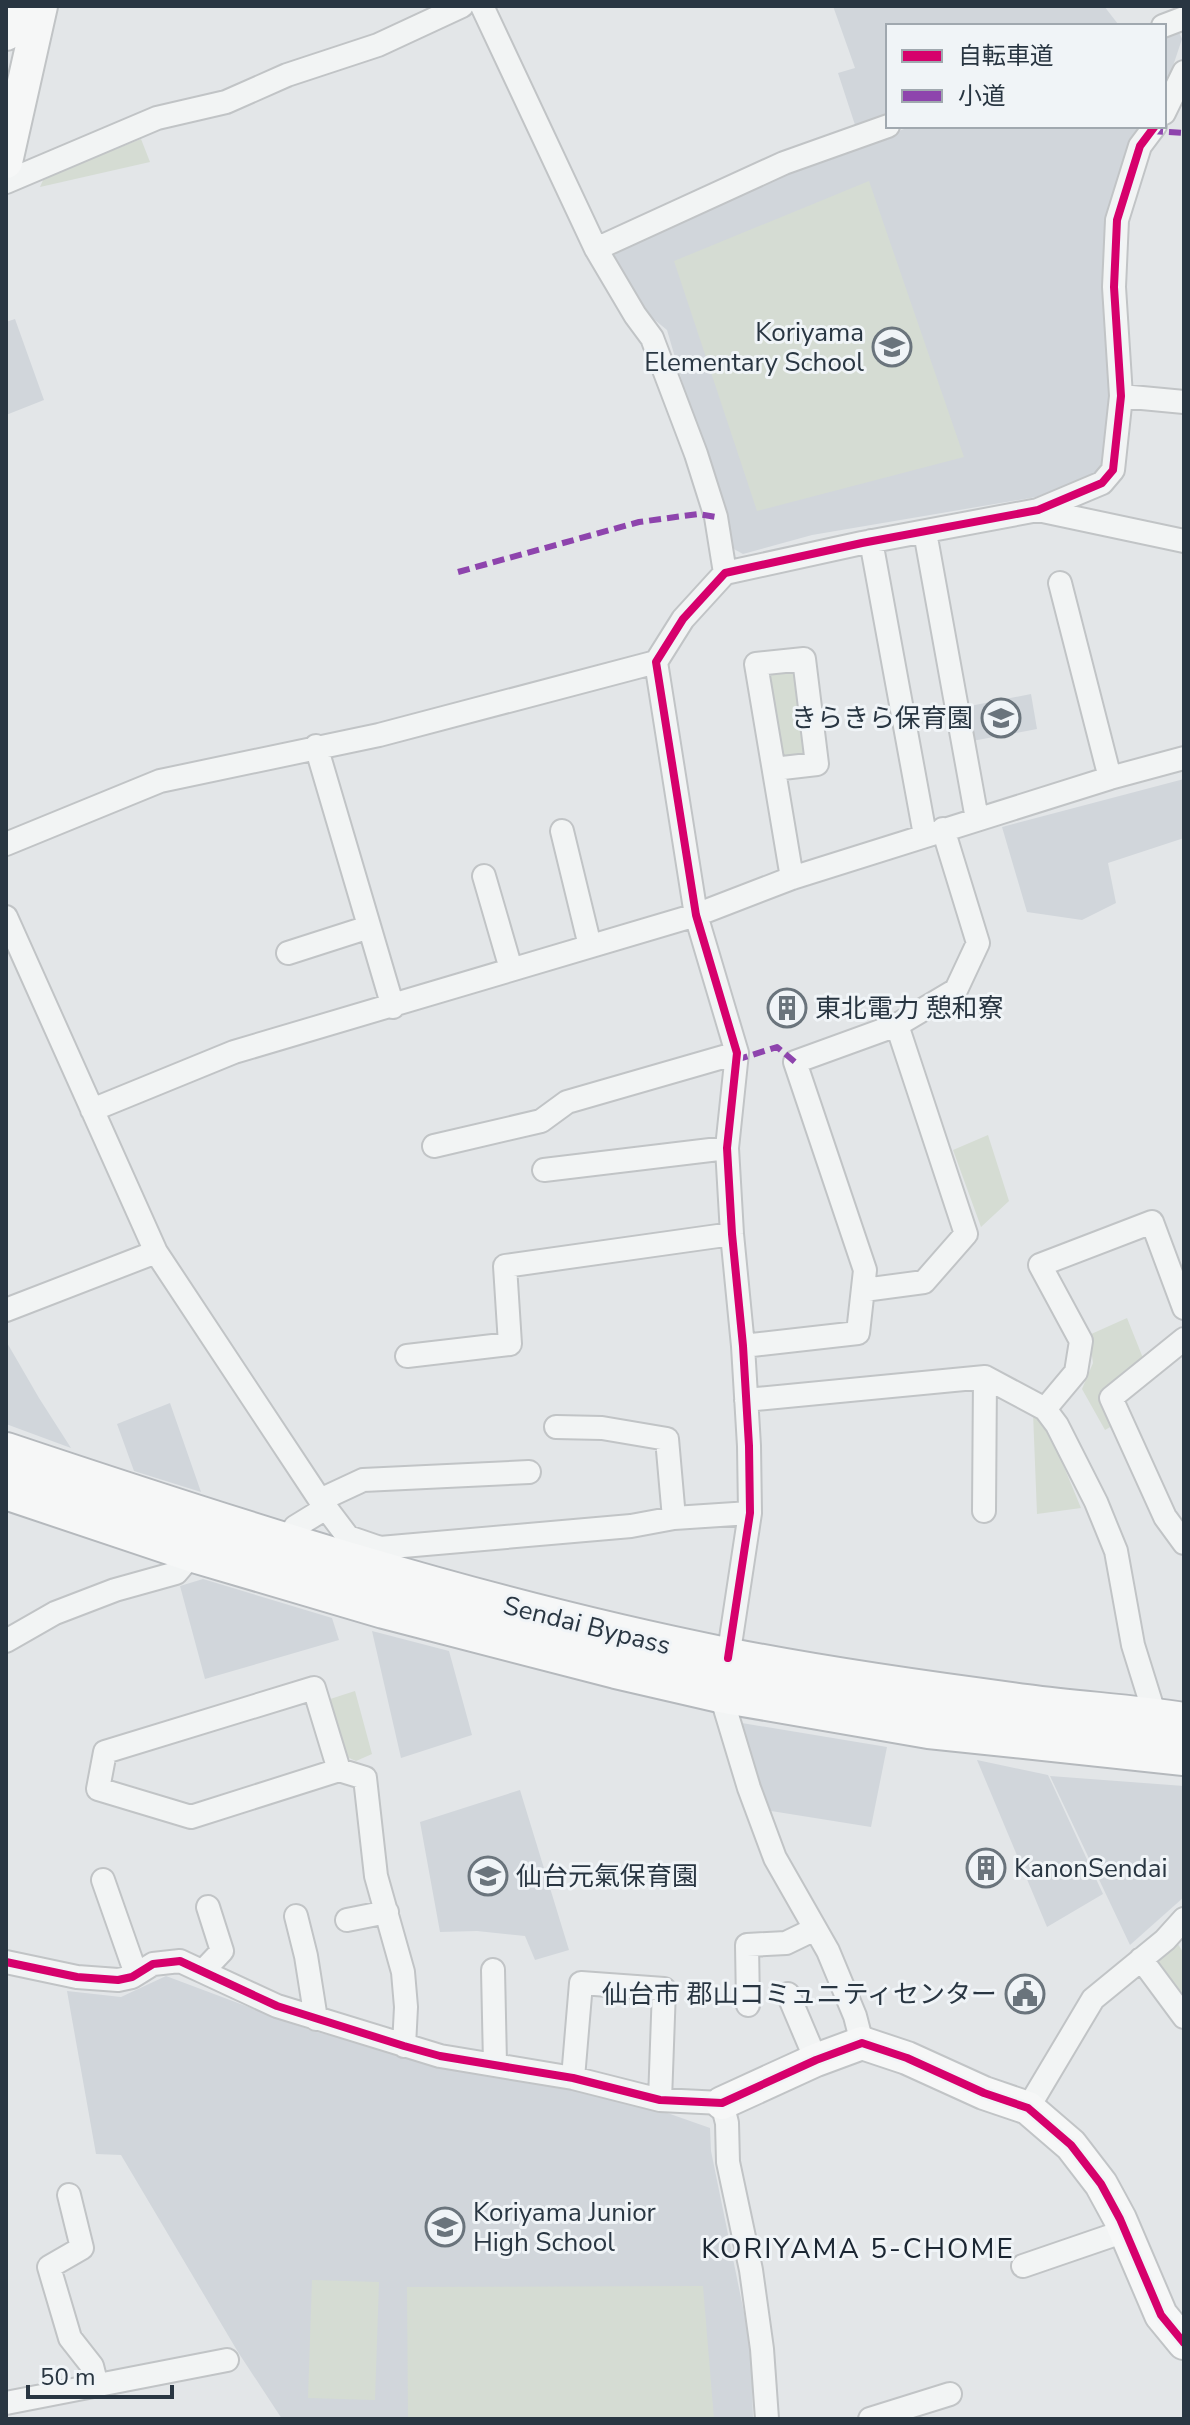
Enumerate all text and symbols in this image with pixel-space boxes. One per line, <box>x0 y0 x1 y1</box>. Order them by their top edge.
legend <box>886 24 1166 128</box>
text: 自転車道 <box>958 40 1054 72</box>
text: 小道 <box>958 80 1006 112</box>
place label: Koriyama Elementary School <box>644 315 864 380</box>
school or university icon: Koriyama Elementary School <box>871 326 913 368</box>
school or university icon: きらきら保育園 <box>980 697 1022 739</box>
place label: きらきら保育園 <box>791 701 973 736</box>
building icon: 東北電力 憩和寮 <box>766 987 808 1029</box>
place label: 東北電力 憩和寮 <box>815 991 1004 1026</box>
street label: Sendai Bypass <box>500 1588 674 1663</box>
building icon: KanonSendai <box>965 1847 1007 1889</box>
place label: KanonSendai <box>1014 1851 1168 1886</box>
school or university icon: 仙台元氣保育園 <box>467 1855 509 1897</box>
place label: 仙台元氣保育園 <box>516 1859 698 1894</box>
public building icon: 仙台市 郡山コミュニティセンター <box>1004 1973 1046 2015</box>
place label: 仙台市 郡山コミュニティセンター <box>602 1977 997 2012</box>
place label: Koriyama Junior High School <box>473 2195 657 2260</box>
school or university icon: Koriyama Junior High School <box>424 2206 466 2248</box>
district label: KORIYAMA 5-CHOME <box>701 2230 1015 2268</box>
scale bar <box>28 2349 172 2399</box>
text: 50 m <box>40 2361 96 2393</box>

